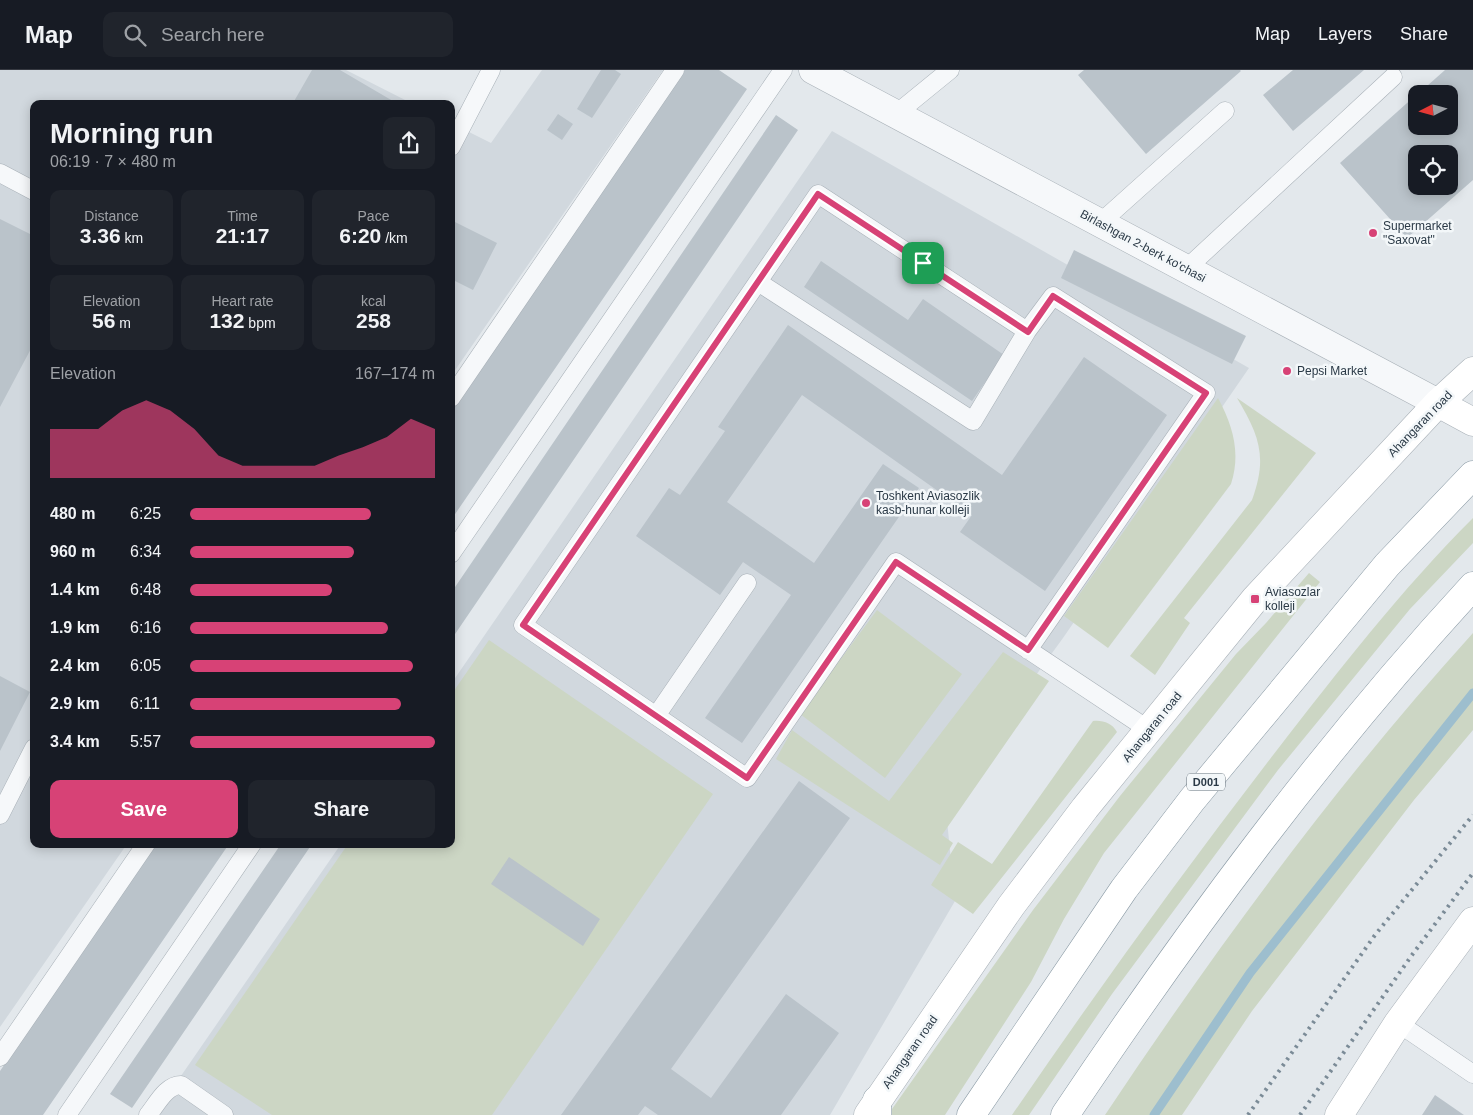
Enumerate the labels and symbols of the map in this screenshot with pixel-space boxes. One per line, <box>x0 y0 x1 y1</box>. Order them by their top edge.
north arrow <box>1408 85 1458 135</box>
street label: Birlashgan 2-berk ko'chasi <box>1078 207 1208 285</box>
place label: Supermarket "Saxovat" <box>1383 219 1452 247</box>
marker: Supermarket "Saxovat" <box>1367 227 1379 239</box>
pin <box>902 242 944 284</box>
place label: Pepsi Market <box>1297 364 1368 378</box>
marker: Pepsi Market <box>1281 365 1293 377</box>
street label: Ahangaran road <box>1385 388 1455 460</box>
place label: Toshkent Aviasozlik kasb-hunar kolleji <box>876 489 981 517</box>
marker: Toshkent Aviasozlik kasb-hunar kolleji <box>860 497 872 509</box>
place label: Aviasozlar kolleji <box>1265 585 1320 613</box>
marker: Aviasozlar kolleji <box>1249 593 1261 605</box>
street label: Ahangaran road <box>1119 689 1185 765</box>
road number: D001 <box>1187 774 1225 790</box>
street label: Ahangaran road <box>880 1013 940 1091</box>

